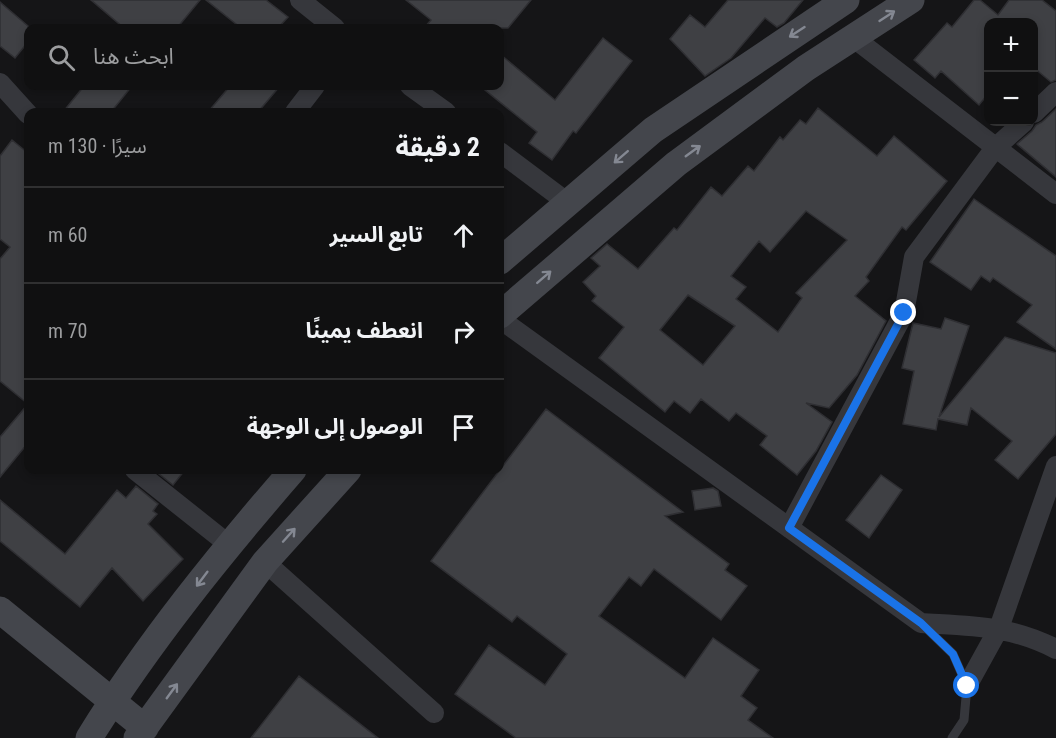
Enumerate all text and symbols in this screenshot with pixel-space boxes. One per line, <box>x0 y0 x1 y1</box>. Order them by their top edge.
one-way arrow <box>878 9 895 21</box>
map controls <box>984 18 1038 126</box>
button: + <box>984 18 1038 72</box>
search box <box>24 24 504 90</box>
one-way arrow <box>789 26 806 38</box>
icon: search <box>45 41 78 74</box>
text: ابحث هنا <box>93 44 174 69</box>
button: − <box>984 72 1038 126</box>
text: 2 دقيقة <box>395 132 480 162</box>
text: سيرًا · 130 m <box>48 134 147 158</box>
one-way arrow <box>684 145 700 157</box>
one-way arrow <box>613 151 629 164</box>
icon: ahead <box>447 219 480 252</box>
text: تابع السير <box>330 222 423 247</box>
text: 60 m <box>48 223 87 247</box>
one-way arrow <box>536 270 551 284</box>
route end <box>890 299 916 325</box>
icon: right <box>447 315 480 348</box>
text: انعطف يمينًا <box>305 318 423 343</box>
text: 70 m <box>48 319 87 343</box>
icon: arrive <box>447 411 480 444</box>
text: الوصول إلى الوجهة <box>247 414 423 439</box>
one-way arrow <box>282 528 296 543</box>
one-way arrow <box>196 571 209 587</box>
route start <box>953 672 979 698</box>
one-way arrow <box>166 683 178 699</box>

